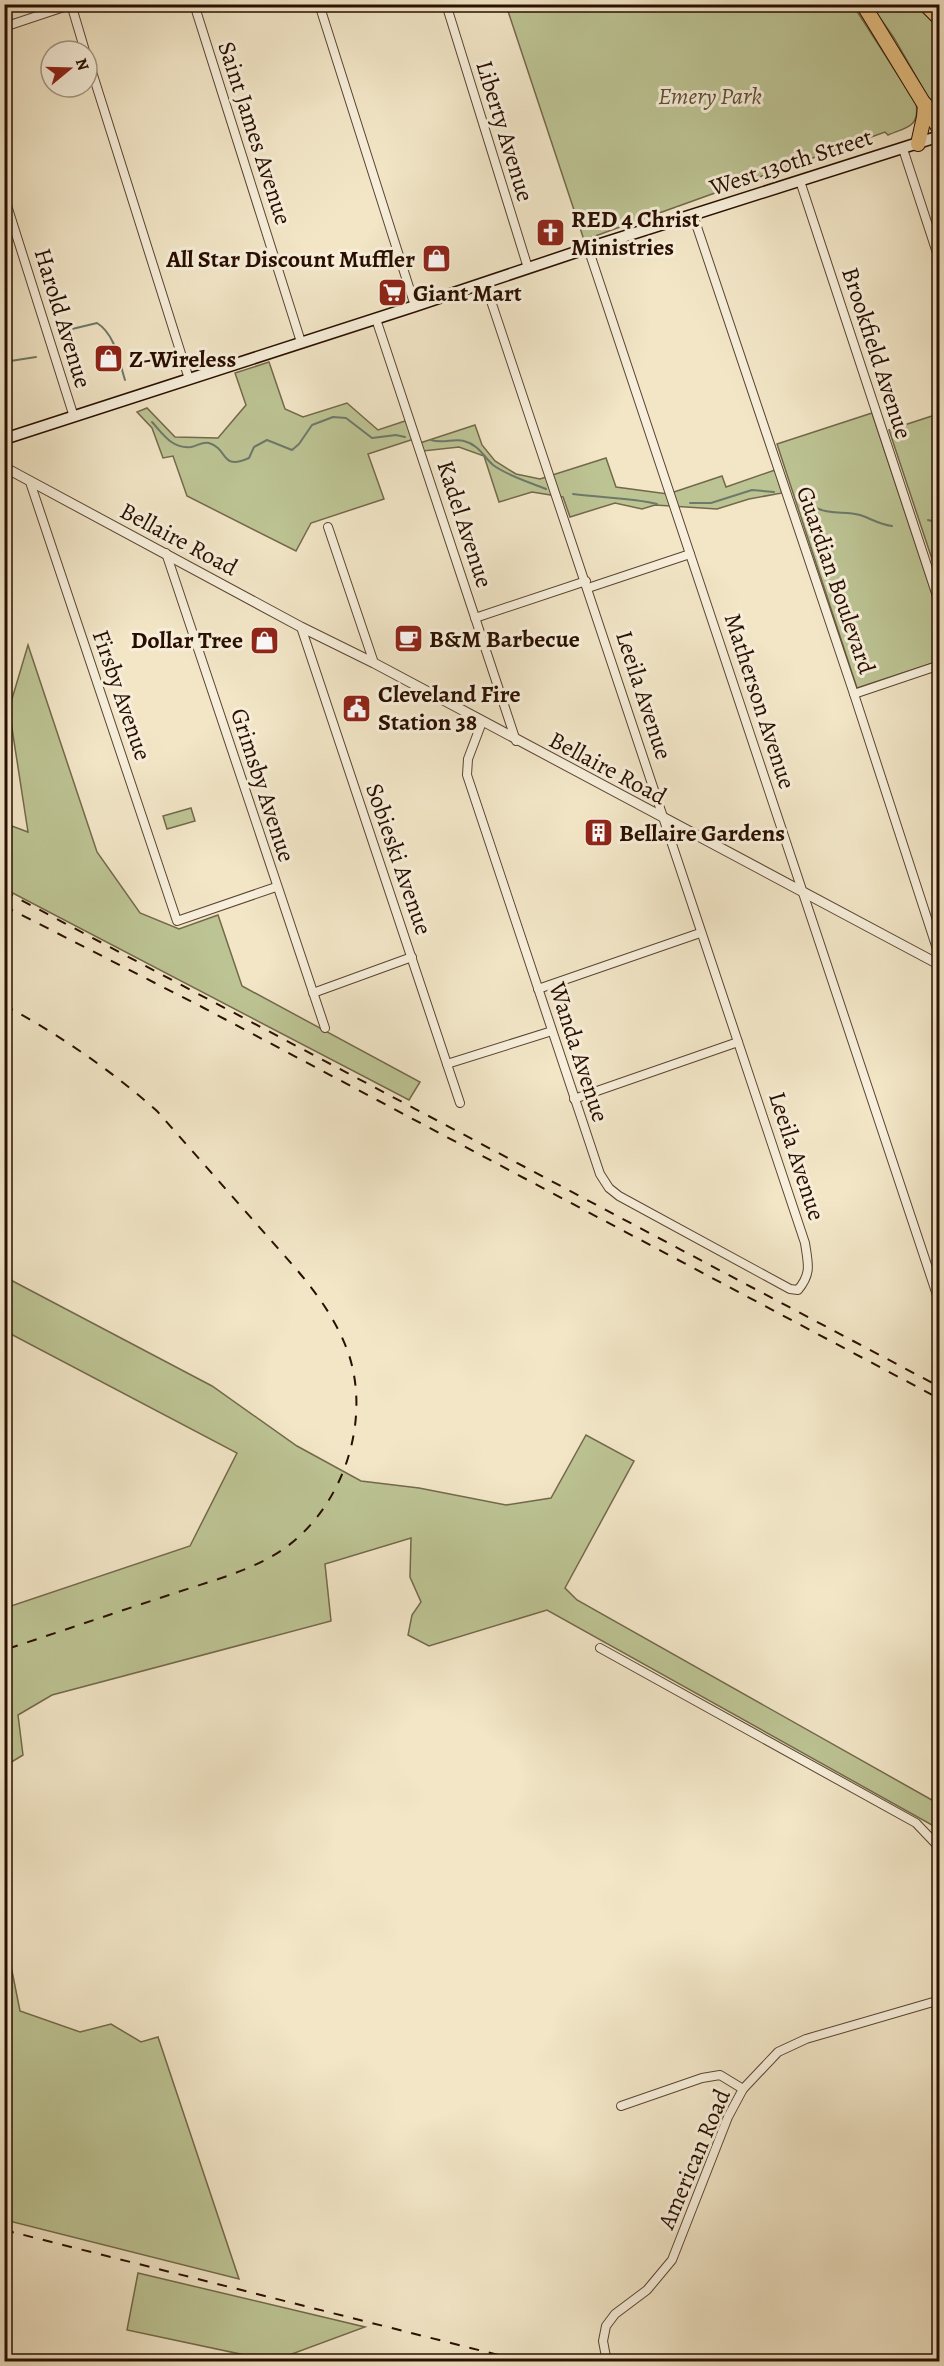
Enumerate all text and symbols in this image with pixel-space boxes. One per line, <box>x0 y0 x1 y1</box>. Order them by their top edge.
street label: Saint James Avenue <box>210 37 300 229</box>
north arrow <box>39 39 99 99</box>
text: N <box>70 55 95 74</box>
street label: Liberty Avenue <box>468 57 542 205</box>
park label: Emery Park <box>658 80 762 112</box>
street label: West 130th Street <box>705 121 876 204</box>
place label: RED 4 Christ Ministries <box>571 203 700 263</box>
church icon: RED 4 Christ Ministries <box>534 217 566 249</box>
place label: All Star Discount Muffler <box>165 243 415 275</box>
shop icon: All Star Discount Muffler <box>420 243 452 275</box>
street label: Harold Avenue <box>27 244 99 392</box>
street label: Brookfield Avenue <box>834 263 920 443</box>
supermarket icon: Giant Mart <box>376 277 408 309</box>
place label: Giant Mart <box>413 277 522 309</box>
shop icon: Z-Wireless <box>92 343 124 375</box>
place label: Z-Wireless <box>129 343 236 375</box>
street label: Kadel Avenue <box>429 456 501 592</box>
street label: Guardian Boulevard <box>789 482 883 678</box>
street label: Bellaire Road <box>115 495 244 583</box>
street label: Matherson Avenue <box>717 609 803 793</box>
cafe icon: B&M Barbecue <box>392 623 424 655</box>
place label: B&M Barbecue <box>429 623 580 655</box>
place label: Dollar Tree <box>131 624 243 656</box>
shop icon: Dollar Tree <box>248 624 280 656</box>
street label: Firsby Avenue <box>85 625 159 765</box>
street label: Leeila Avenue <box>608 626 680 764</box>
place label: Cleveland Fire Station 38 <box>378 678 521 738</box>
public building icon: Cleveland Fire Station 38 <box>341 692 373 724</box>
street label: Grimsby Avenue <box>223 704 303 866</box>
street label: Bellaire Road <box>544 724 673 812</box>
street label: Sobieski Avenue <box>358 779 440 939</box>
building icon: Bellaire Gardens <box>582 817 614 849</box>
place label: Bellaire Gardens <box>619 817 785 849</box>
street label: Wanda Avenue <box>541 977 617 1126</box>
street label: Leeila Avenue <box>761 1087 833 1225</box>
street label: American Road <box>650 2084 738 2235</box>

